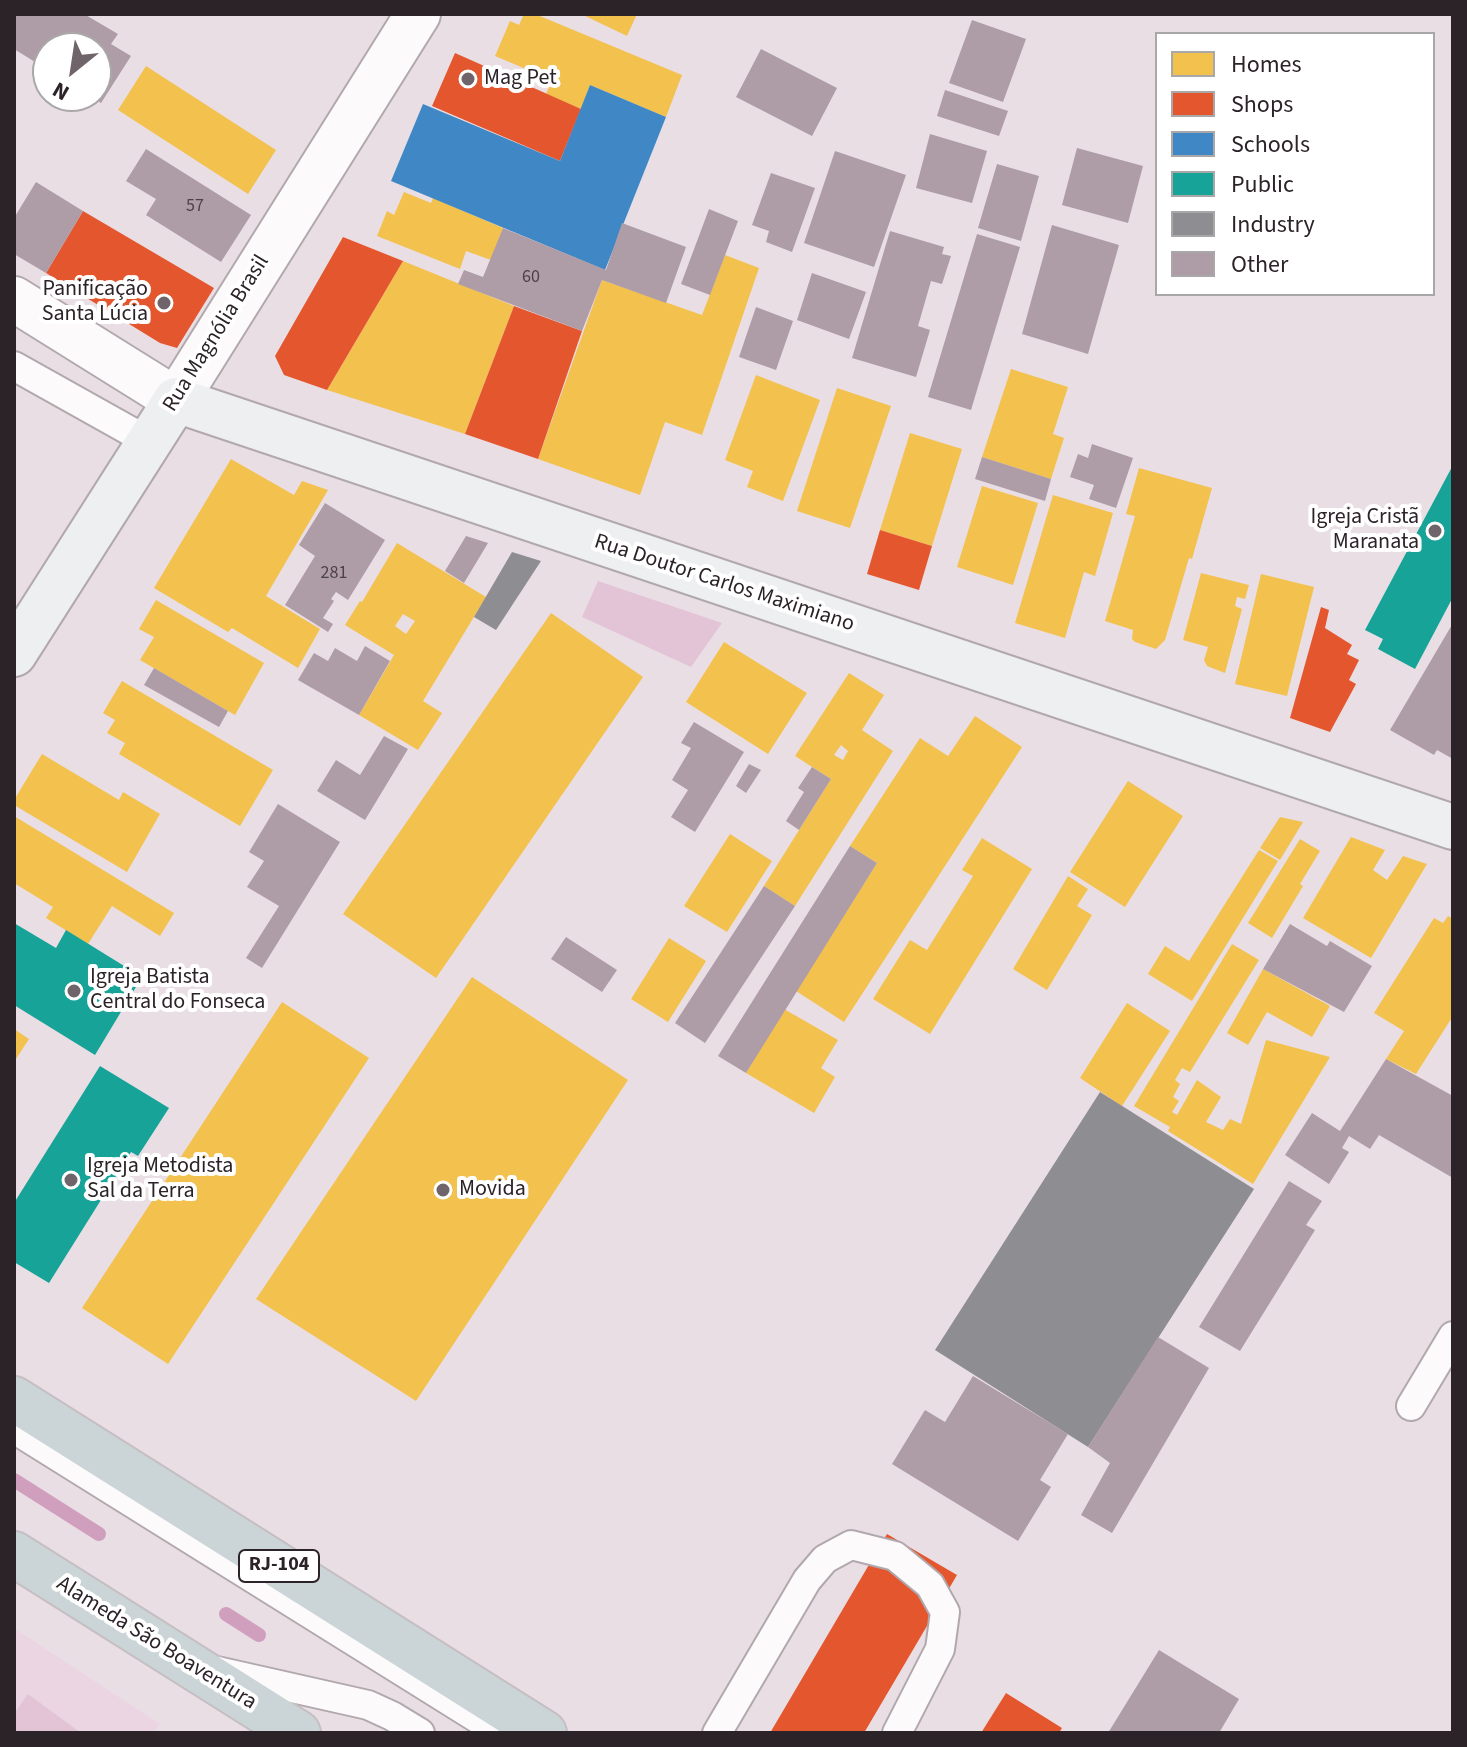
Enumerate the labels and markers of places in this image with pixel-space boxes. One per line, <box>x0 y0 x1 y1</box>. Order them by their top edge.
place label: Mag Pet <box>484 66 557 92</box>
marker: Mag Pet <box>459 70 477 88</box>
place label: Panificação Santa Lúcia <box>42 277 148 328</box>
marker: Panificação Santa Lúcia <box>155 294 173 312</box>
place label: Igreja Cristã Maranata <box>1310 505 1419 556</box>
marker: Igreja Cristã Maranata <box>1426 522 1444 540</box>
place label: Igreja Batista Central do Fonseca <box>90 965 265 1016</box>
marker: Igreja Batista Central do Fonseca <box>65 982 83 1000</box>
place label: Igreja Metodista Sal da Terra <box>87 1154 233 1206</box>
marker: Igreja Metodista Sal da Terra <box>62 1171 80 1189</box>
place label: Movida <box>459 1177 526 1203</box>
marker: Movida <box>434 1181 452 1199</box>

